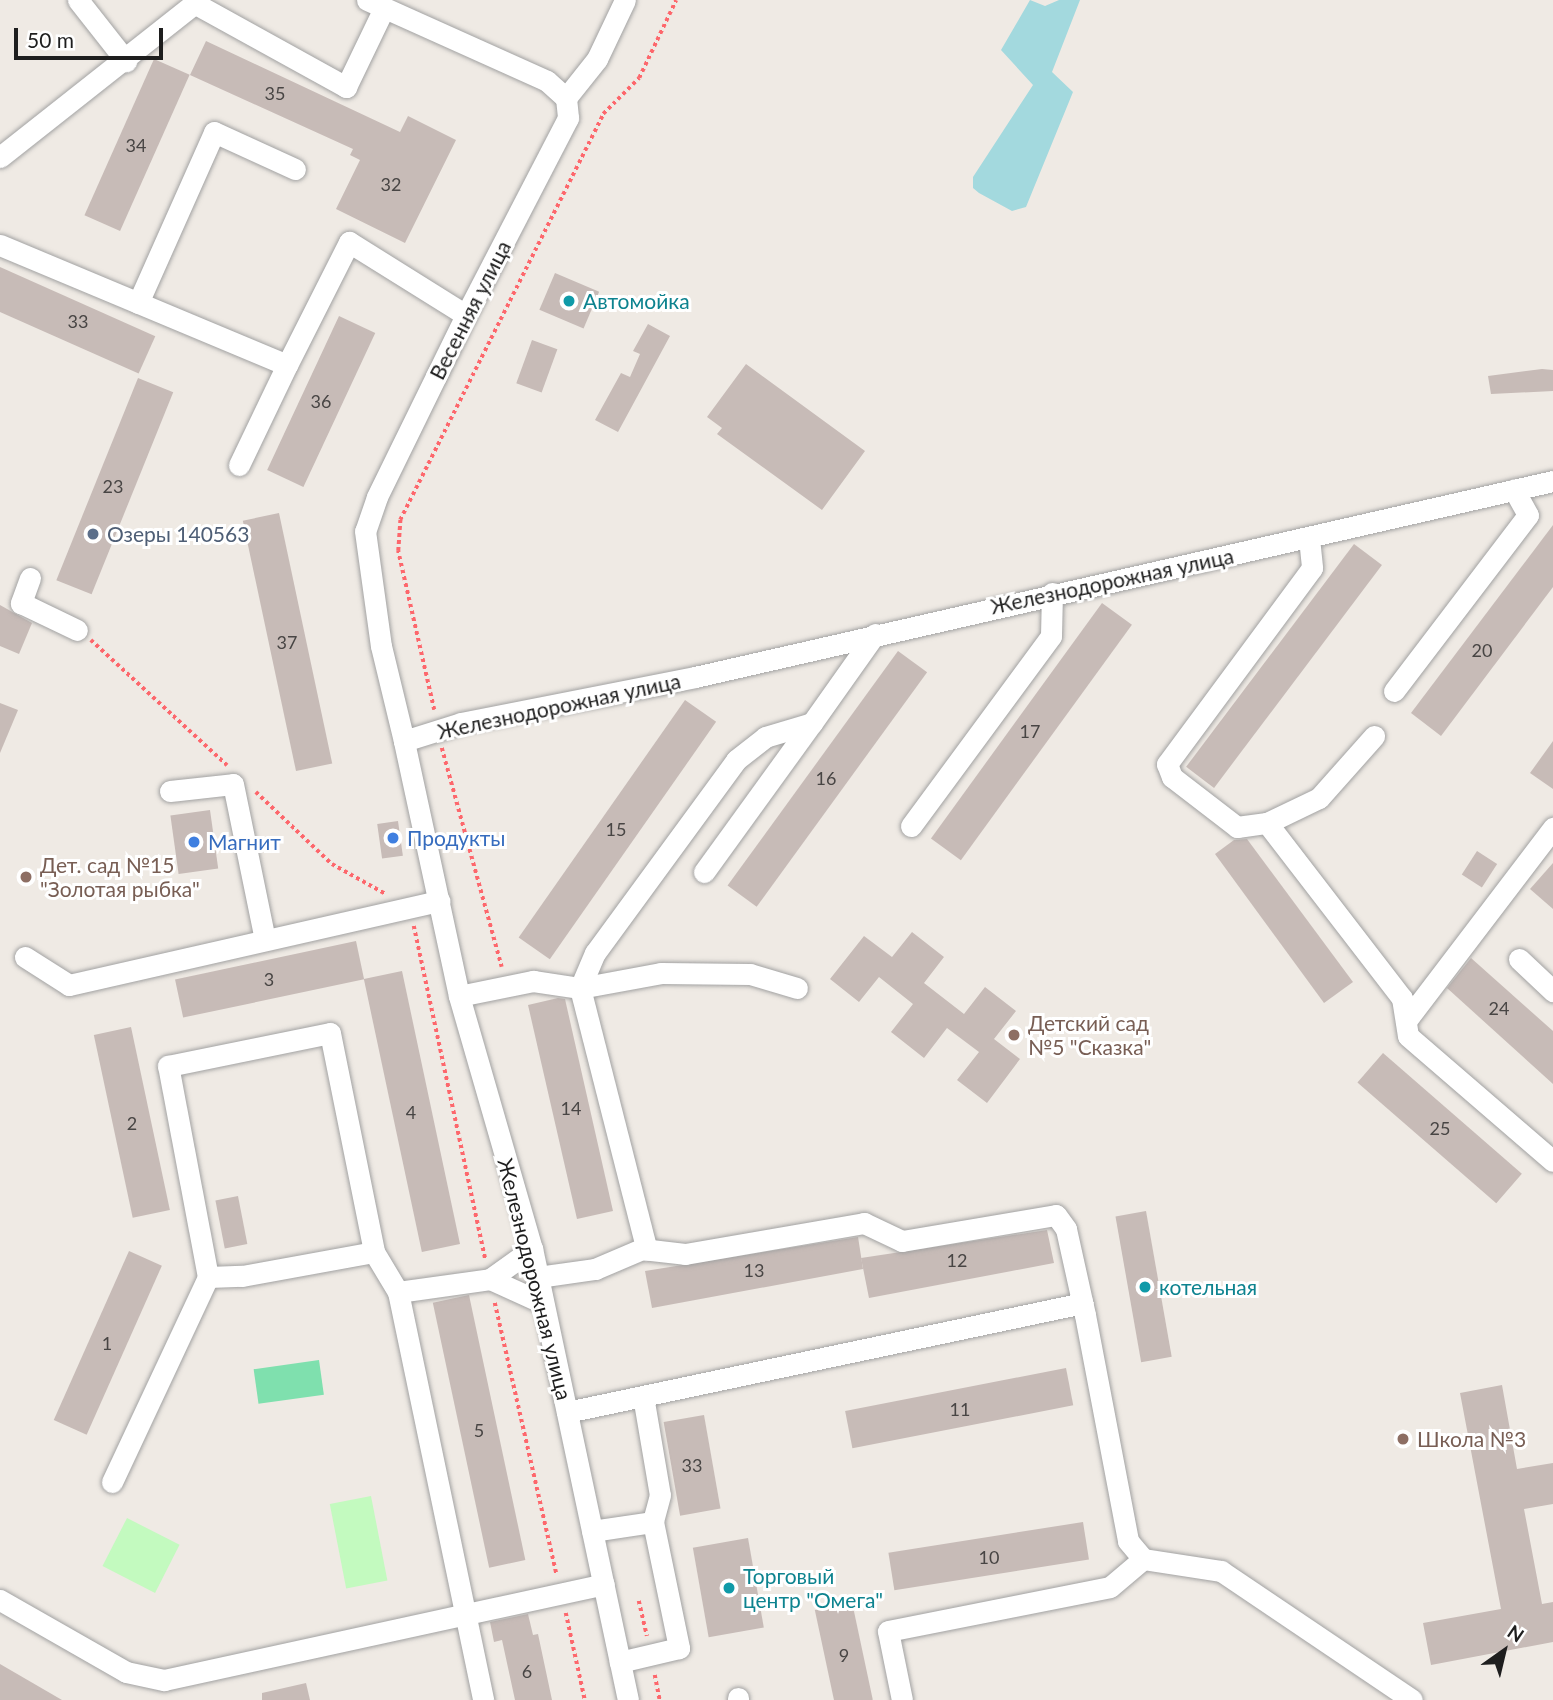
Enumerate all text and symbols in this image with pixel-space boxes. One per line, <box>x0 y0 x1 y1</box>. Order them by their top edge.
scale bar <box>18 14 166 58</box>
text: 50 m <box>27 27 74 52</box>
house number: 35 <box>265 82 285 104</box>
house number: 34 <box>126 134 146 156</box>
house number: 32 <box>381 173 401 195</box>
street label: Весенняя улица <box>424 236 516 384</box>
place label: Автомойка <box>583 288 690 314</box>
marker: Автомойка <box>561 293 577 309</box>
house number: 33 <box>68 310 88 332</box>
house number: 36 <box>311 390 331 412</box>
house number: 23 <box>103 475 123 497</box>
place label: Озеры 140563 <box>107 521 249 547</box>
marker: Озеры 140563 <box>85 526 101 542</box>
street label: Железнодорожная улица <box>988 543 1236 619</box>
house number: 37 <box>277 631 297 653</box>
house number: 20 <box>1472 639 1492 661</box>
street label: Железнодорожная улица <box>435 668 683 744</box>
house number: 17 <box>1020 720 1040 742</box>
house number: 16 <box>816 767 836 789</box>
house number: 15 <box>606 818 626 840</box>
place label: Продукты <box>407 825 506 851</box>
place label: Магнит <box>208 829 281 855</box>
marker: Продукты <box>385 830 401 846</box>
marker: Магнит <box>186 834 202 850</box>
place label: Дет. сад №15 "Золотая рыбка" <box>40 852 200 902</box>
marker: Дет. сад №15 "Золотая рыбка" <box>18 869 34 885</box>
house number: 3 <box>264 968 274 990</box>
house number: 24 <box>1489 997 1509 1019</box>
place label: Детский сад №5 "Сказка" <box>1028 1010 1151 1060</box>
marker: Детский сад №5 "Сказка" <box>1006 1027 1022 1043</box>
house number: 14 <box>561 1097 581 1119</box>
house number: 4 <box>406 1101 416 1123</box>
house number: 2 <box>127 1112 137 1134</box>
house number: 25 <box>1430 1117 1450 1139</box>
street label: Железнодорожная улица <box>493 1156 577 1402</box>
house number: 12 <box>947 1249 967 1271</box>
house number: 13 <box>744 1259 764 1281</box>
place label: котельная <box>1159 1274 1257 1300</box>
marker: котельная <box>1137 1279 1153 1295</box>
house number: 1 <box>102 1332 112 1354</box>
house number: 11 <box>950 1398 970 1420</box>
house number: 5 <box>474 1419 484 1441</box>
place label: Школа №3 <box>1417 1426 1526 1452</box>
marker: Школа №3 <box>1395 1431 1411 1447</box>
house number: 33 <box>682 1454 702 1476</box>
house number: 10 <box>979 1546 999 1568</box>
place label: Торговый центр "Омега" <box>743 1563 883 1613</box>
marker: Торговый центр "Омега" <box>721 1580 737 1596</box>
north arrow <box>1469 1616 1539 1686</box>
text: N <box>1504 1620 1529 1647</box>
house number: 9 <box>839 1644 849 1666</box>
house number: 6 <box>522 1660 532 1682</box>

